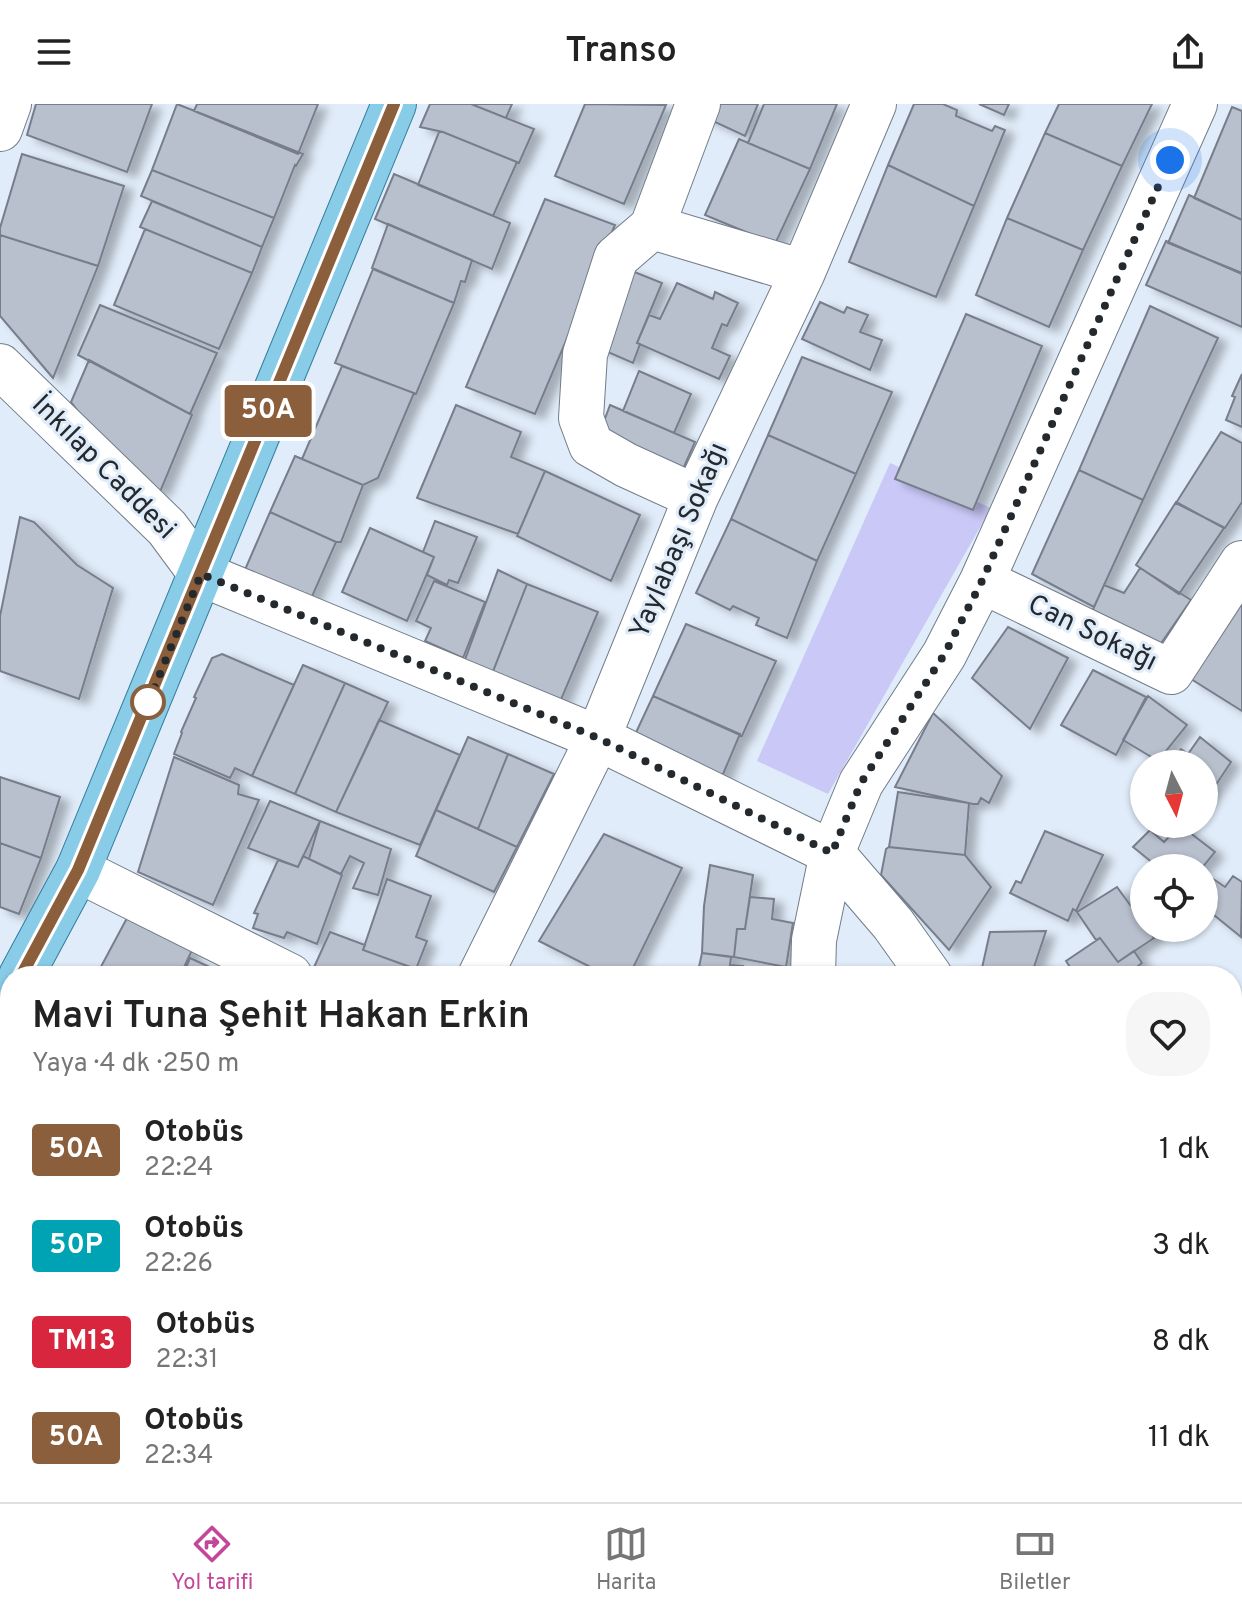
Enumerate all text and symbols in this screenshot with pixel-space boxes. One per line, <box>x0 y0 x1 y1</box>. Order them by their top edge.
text: Transo <box>565 29 677 75</box>
icon: menu <box>32 30 76 74</box>
icon: share <box>1166 30 1210 74</box>
your location <box>1150 140 1190 180</box>
line badge: 50A <box>222 385 314 437</box>
street label: İnkılap Caddesi <box>23 387 184 548</box>
text: 50A <box>241 393 295 429</box>
street label: Yaylabaşı Sokağı <box>623 438 737 644</box>
street label: Can Sokağı <box>1021 587 1163 681</box>
unlabelled marker <box>131 685 165 719</box>
north arrow <box>1130 750 1218 838</box>
map controls <box>1130 750 1218 942</box>
button: locate <box>1130 854 1218 942</box>
button: heart <box>1126 992 1210 1076</box>
text: Mavi Tuna Şehit Hakan Erkin <box>32 993 530 1042</box>
text: Yaya · 4 dk · 250 m <box>32 1048 239 1081</box>
text: Otobüs <box>144 1115 244 1152</box>
text: 50A <box>49 1132 103 1168</box>
text: 1 dk <box>1159 1132 1210 1169</box>
text: 22:24 <box>144 1152 213 1185</box>
text: Otobüs <box>144 1211 244 1248</box>
text: 50P <box>49 1228 103 1264</box>
text: 3 dk <box>1152 1228 1210 1265</box>
text: 22:26 <box>144 1248 213 1281</box>
text: Otobüs <box>155 1307 256 1344</box>
text: TM13 <box>48 1324 115 1360</box>
text: 8 dk <box>1152 1324 1210 1361</box>
text: 22:31 <box>155 1344 218 1377</box>
text: Otobüs <box>144 1403 244 1440</box>
text: 50A <box>49 1420 103 1456</box>
text: 11 dk <box>1148 1420 1210 1457</box>
text: 22:34 <box>144 1440 213 1473</box>
tab: Yol tarifi <box>171 1522 253 1597</box>
tab: Harita <box>596 1522 656 1597</box>
tab: Biletler <box>999 1522 1071 1597</box>

